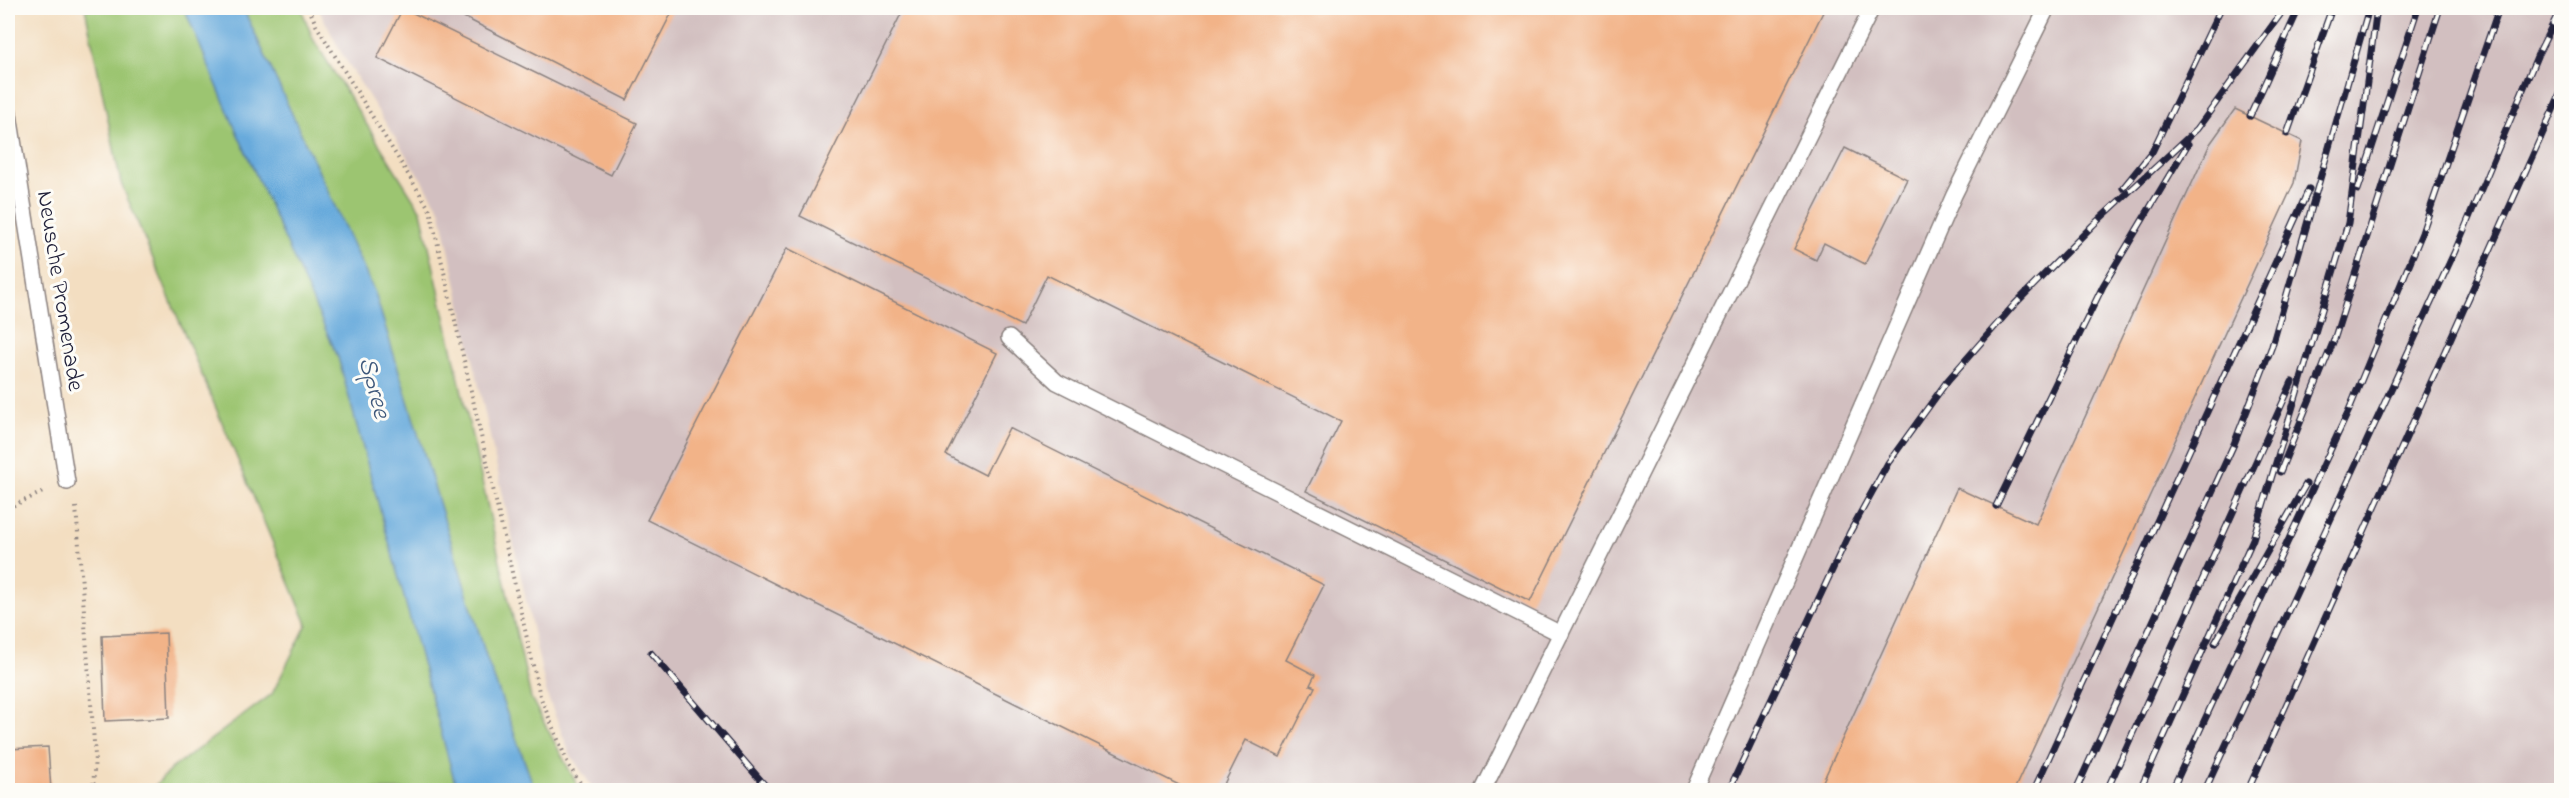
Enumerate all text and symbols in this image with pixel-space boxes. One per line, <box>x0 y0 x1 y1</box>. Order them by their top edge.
street label: Neusche Promenade <box>26 188 92 394</box>
water label: Spree <box>347 353 400 424</box>

